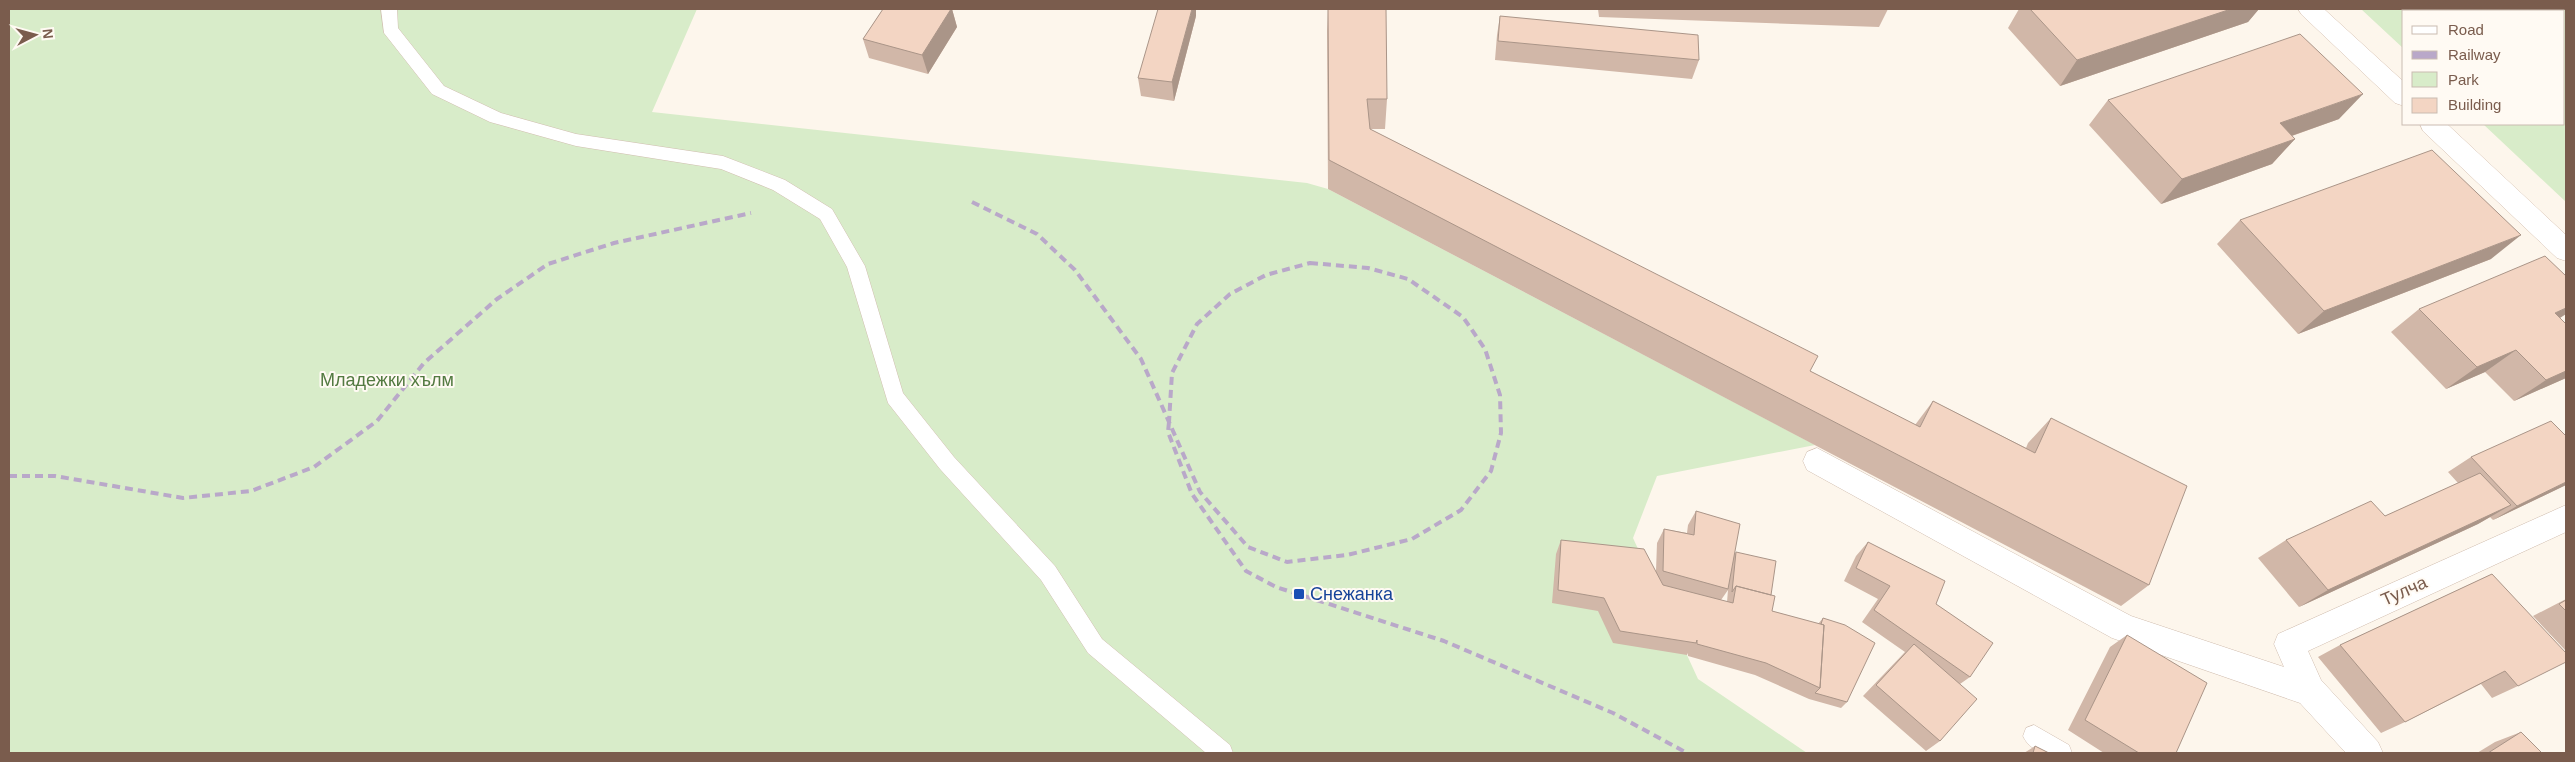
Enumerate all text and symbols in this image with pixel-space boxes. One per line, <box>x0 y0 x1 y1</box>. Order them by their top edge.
north arrow <box>10 10 60 60</box>
legend <box>2402 10 2565 125</box>
text: Road <box>2448 21 2484 38</box>
text: N <box>39 28 56 40</box>
text: Railway <box>2448 46 2501 63</box>
text: Park <box>2448 71 2479 88</box>
text: Building <box>2448 96 2501 113</box>
park label: Младежки хълм <box>320 370 454 390</box>
street label: Тулча <box>2378 572 2431 610</box>
place label: Снежанка <box>1310 584 1394 604</box>
marker: Снежанка <box>1292 587 1306 601</box>

